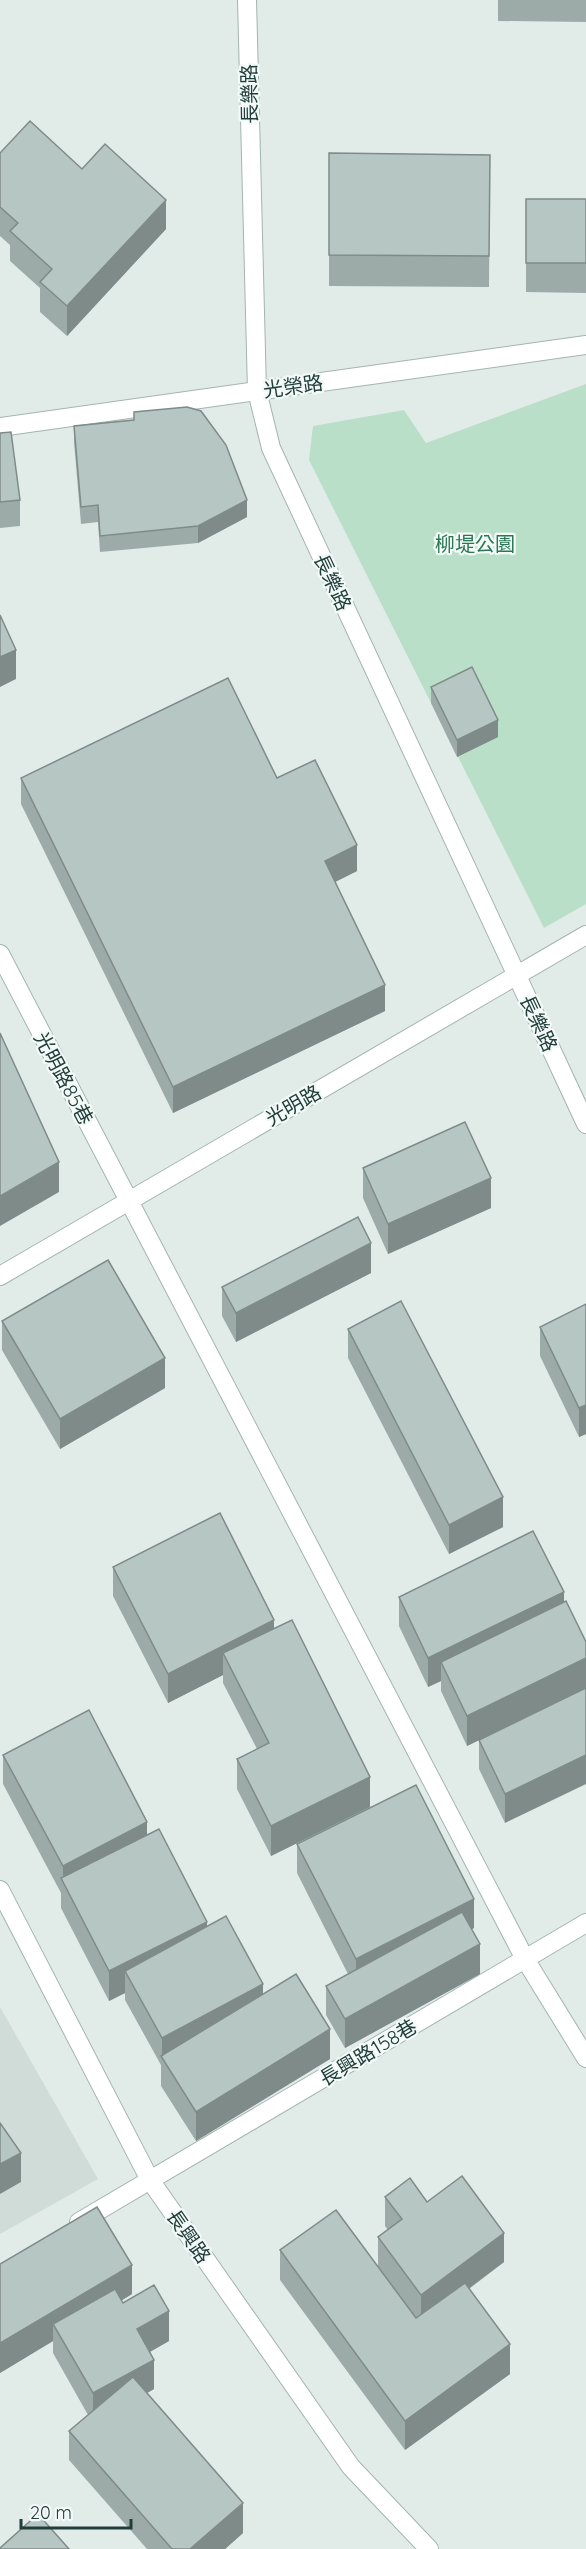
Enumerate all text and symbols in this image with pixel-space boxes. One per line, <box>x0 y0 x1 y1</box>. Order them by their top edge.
street label: 長樂路 <box>236 64 262 124</box>
street label: 光榮路 <box>262 369 324 403</box>
park label: 柳堤公園 <box>435 531 515 556</box>
street label: 長樂路 <box>309 550 357 614</box>
street label: 長樂路 <box>515 991 563 1055</box>
street label: 光明路85巷 <box>29 1027 99 1129</box>
street label: 光明路 <box>261 1079 325 1131</box>
street label: 長興路158巷 <box>315 2013 421 2091</box>
street label: 長興路 <box>162 2204 216 2268</box>
scale bar <box>21 2492 130 2530</box>
text: 20 m <box>30 2501 72 2524</box>

